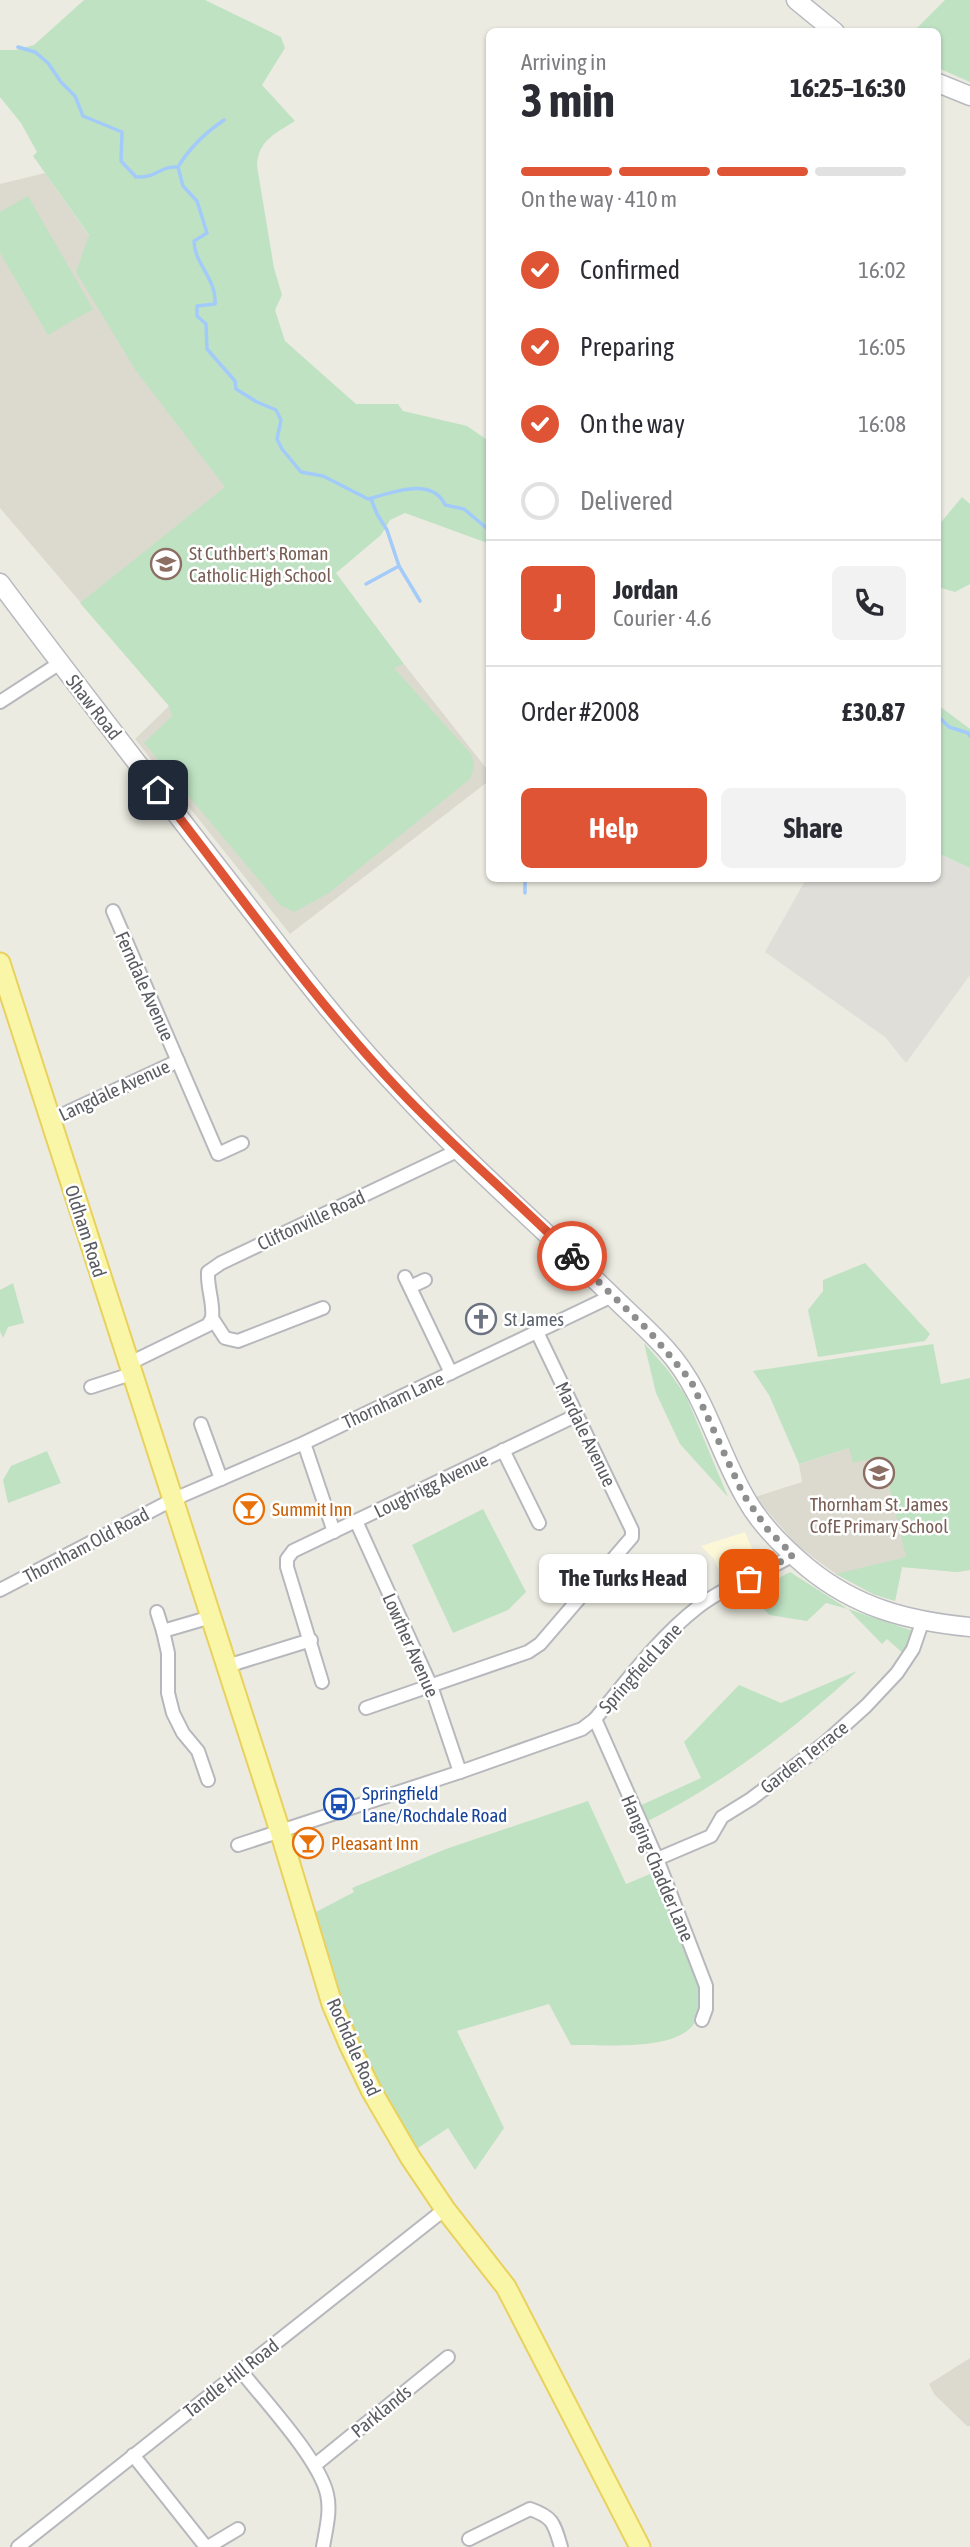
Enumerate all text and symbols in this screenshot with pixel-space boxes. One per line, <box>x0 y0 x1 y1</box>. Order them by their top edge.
text: Arriving in <box>521 49 607 75</box>
text: 16:25–16:30 <box>790 73 906 103</box>
text: 3 min <box>521 74 615 127</box>
text: On the way · 410 m <box>521 186 677 212</box>
icon: check <box>521 251 559 289</box>
text: Confirmed <box>580 255 680 285</box>
text: 16:02 <box>858 257 906 283</box>
icon: check <box>521 328 559 366</box>
text: Preparing <box>580 332 674 362</box>
text: 16:05 <box>858 334 906 360</box>
icon: check <box>521 405 559 443</box>
text: On the way <box>580 409 685 439</box>
text: 16:08 <box>858 411 906 437</box>
text: Delivered <box>580 486 673 516</box>
place label: St Cuthbert's Roman Catholic High School <box>189 542 332 586</box>
school or university icon: St Cuthbert's Roman Catholic High School <box>149 547 183 581</box>
button: phone <box>832 566 906 640</box>
text: Jordan <box>613 575 678 605</box>
text: J <box>554 588 562 618</box>
text: Courier · 4.6 <box>613 605 712 631</box>
street label: Shaw Road <box>62 670 126 744</box>
text: Order #2008 <box>521 697 640 727</box>
text: £30.87 <box>842 697 906 727</box>
pin <box>128 760 188 820</box>
icon: home <box>139 771 177 809</box>
button: Help <box>521 788 707 868</box>
button: Share <box>721 788 906 868</box>
street label: Ferndale Avenue <box>111 928 179 1044</box>
street label: Langdale Avenue <box>55 1055 173 1125</box>
street label: Oldham Road <box>61 1182 111 1280</box>
street label: Cliftonville Road <box>254 1185 368 1255</box>
courier <box>537 1221 607 1291</box>
icon: bike <box>553 1237 591 1275</box>
church icon: St James <box>464 1302 498 1336</box>
place label: St James <box>504 1308 564 1330</box>
street label: Thornham Lane <box>339 1367 447 1433</box>
street label: Mardale Avenue <box>551 1378 621 1490</box>
street label: Loughrigg Avenue <box>370 1448 492 1522</box>
school or university icon: Thornham St. James CofE Primary School <box>862 1456 896 1490</box>
bar icon: Summit Inn <box>232 1492 266 1526</box>
place label: Thornham St. James CofE Primary School <box>810 1493 949 1537</box>
place label: Summit Inn <box>272 1498 352 1520</box>
street label: Thornham Old Road <box>19 1503 153 1587</box>
pin <box>719 1549 779 1609</box>
callout: The Turks Head <box>539 1554 707 1604</box>
icon: bag <box>730 1560 768 1598</box>
text: The Turks Head <box>559 1565 687 1591</box>
street label: Lowther Avenue <box>378 1590 444 1700</box>
street label: Springfield Lane <box>594 1619 686 1717</box>
street label: Garden Terrace <box>756 1716 852 1798</box>
place label: Springfield Lane/Rochdale Road <box>362 1782 507 1826</box>
bus stop icon: Springfield Lane/Rochdale Road <box>322 1787 356 1821</box>
street label: Hanging Chadder Lane <box>617 1791 699 1945</box>
bar icon: Pleasant Inn <box>291 1826 325 1860</box>
place label: Pleasant Inn <box>331 1832 419 1854</box>
street label: Rochdale Road <box>323 1995 385 2099</box>
street label: Tandle Hill Road <box>179 2334 283 2422</box>
street label: Parklands <box>347 2380 416 2442</box>

